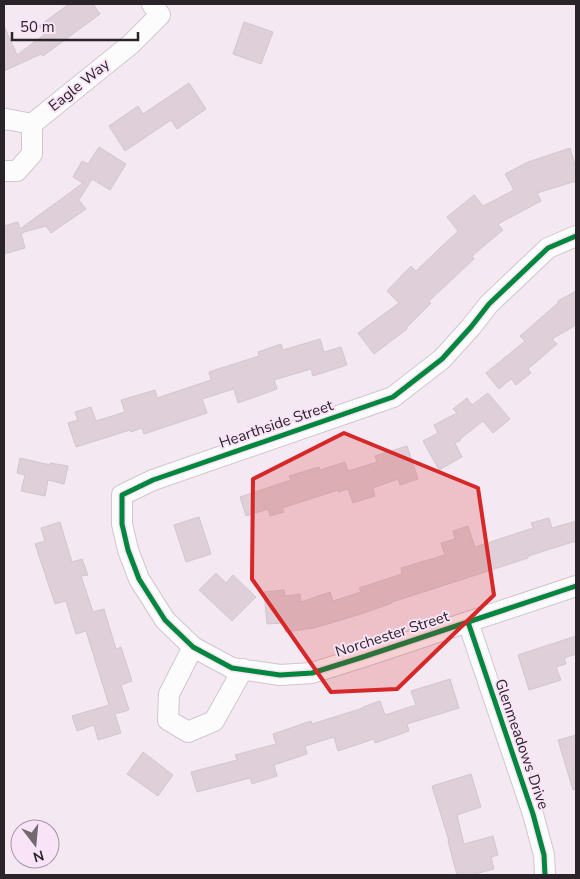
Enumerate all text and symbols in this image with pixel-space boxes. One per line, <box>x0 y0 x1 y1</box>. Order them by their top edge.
scale bar <box>12 10 139 42</box>
text: 50 m <box>20 17 55 37</box>
street label: Eagle Way <box>44 54 114 116</box>
street label: Hearthside Street <box>216 395 336 453</box>
street label: Norchester Street <box>333 606 452 662</box>
street label: Glenmeadows Drive <box>490 676 554 812</box>
north arrow <box>10 819 60 869</box>
text: N <box>31 845 46 867</box>

